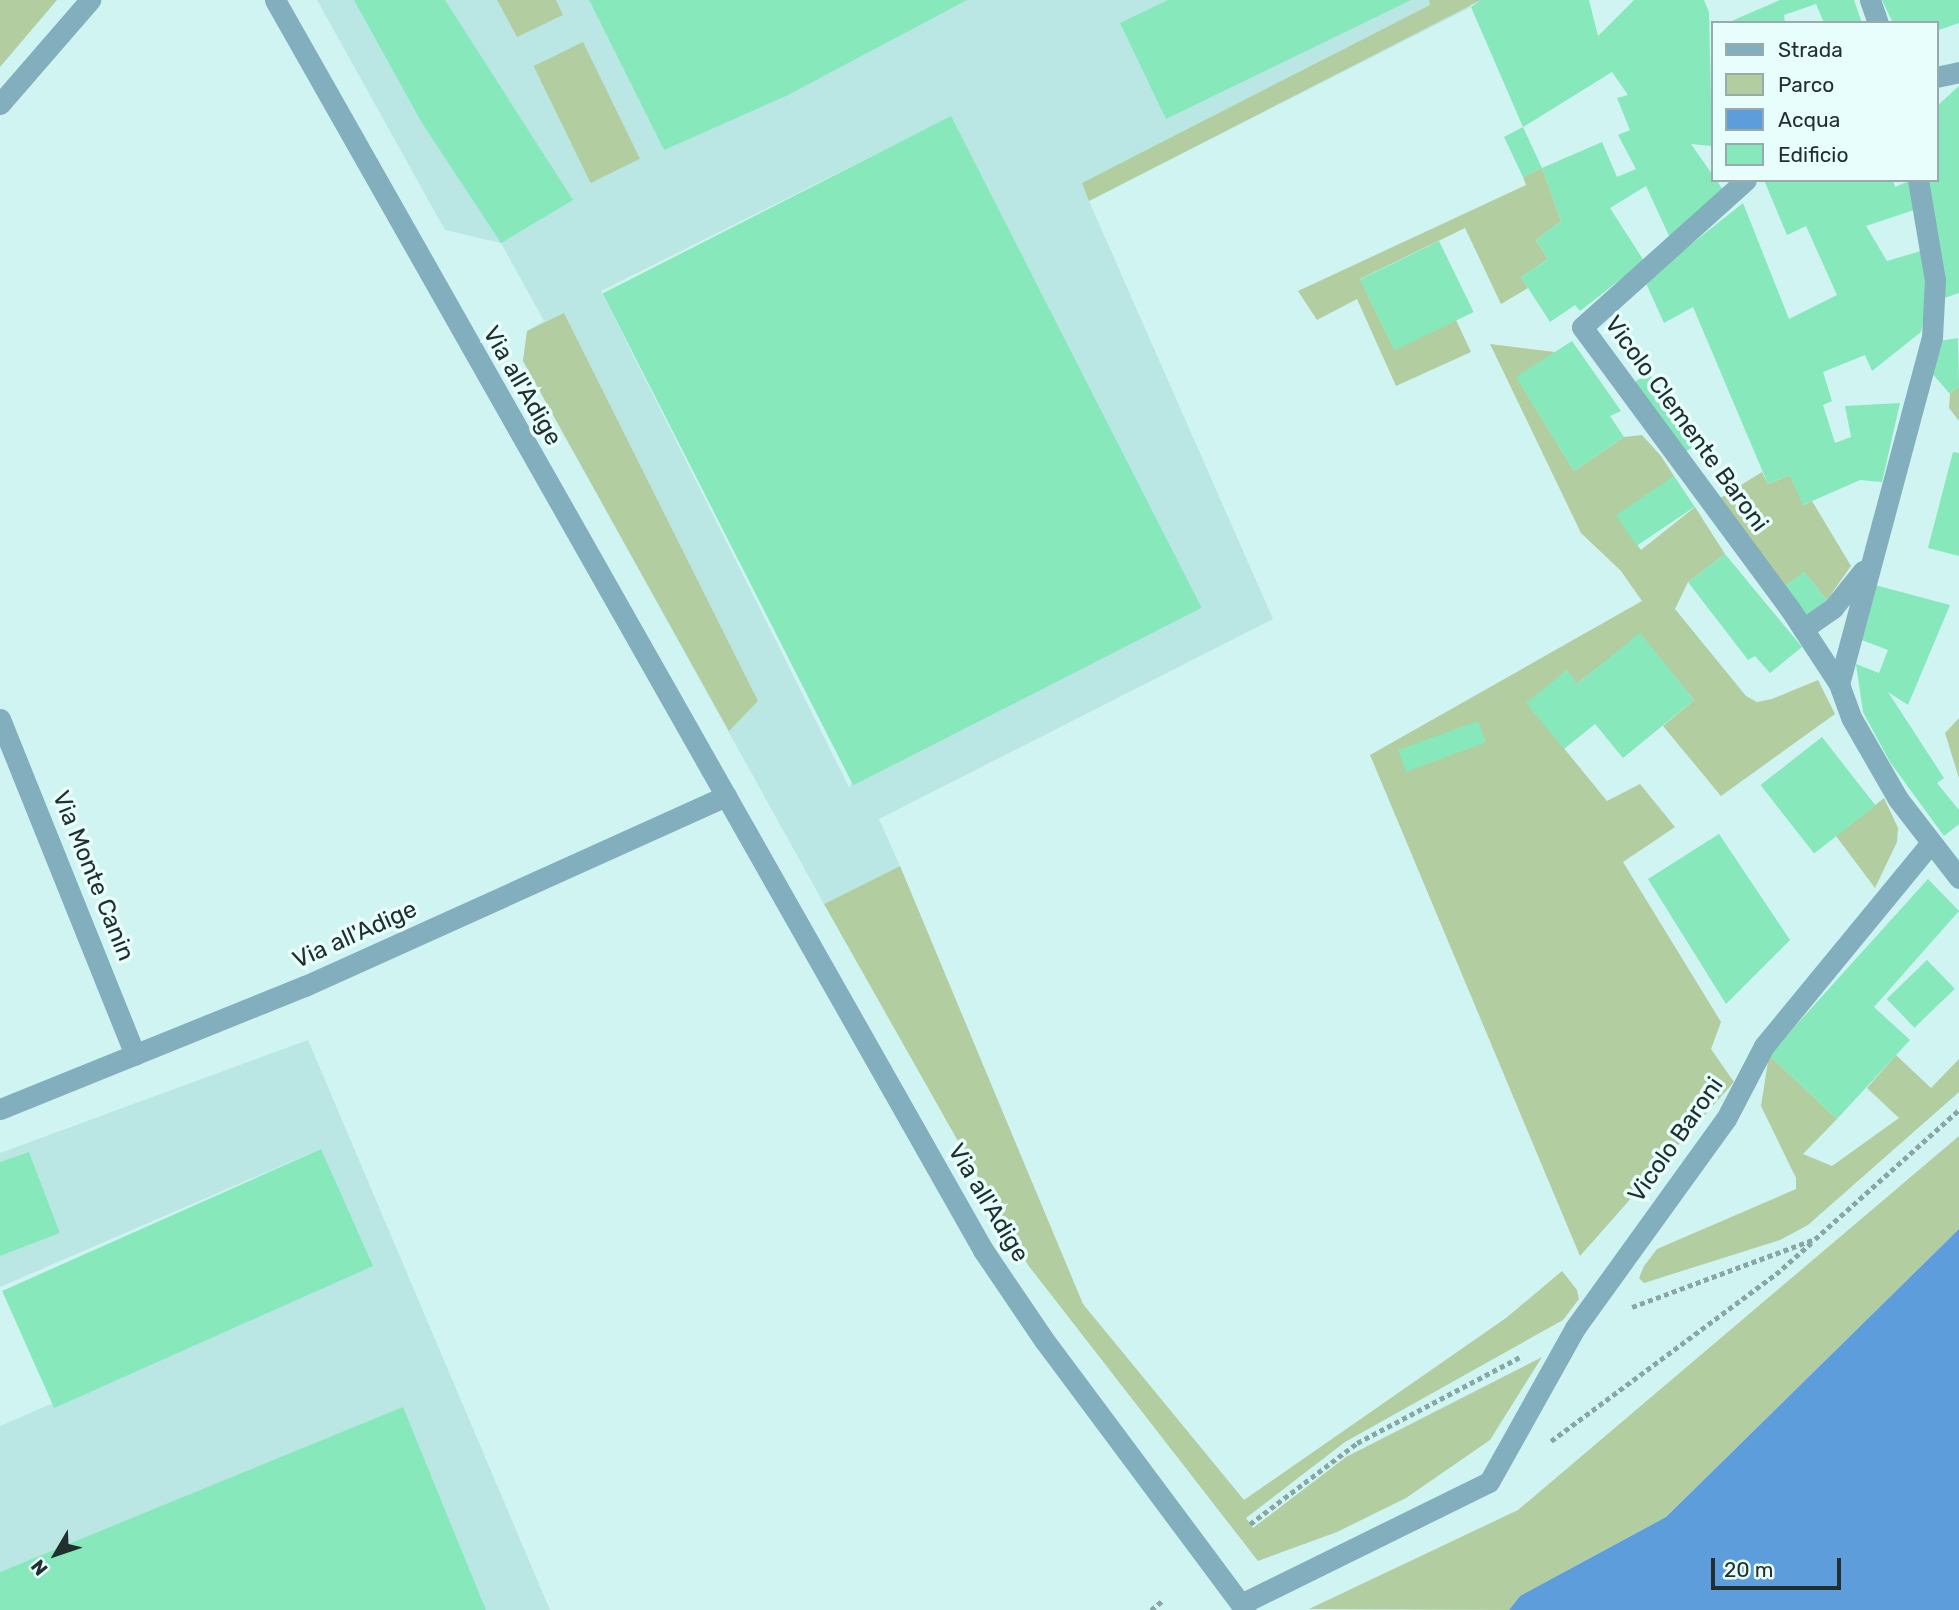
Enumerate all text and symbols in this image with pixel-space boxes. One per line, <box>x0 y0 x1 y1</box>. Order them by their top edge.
legend <box>1710 21 1938 182</box>
text: Strada <box>1778 37 1843 62</box>
text: Parco <box>1778 72 1834 97</box>
text: Acqua <box>1778 107 1840 132</box>
text: Edificio <box>1778 142 1848 167</box>
street label: Vicolo Clemente Baroni <box>1598 311 1774 537</box>
street label: Via all'Adige <box>476 321 568 451</box>
street label: Via Monte Canin <box>46 787 140 965</box>
street label: Via all'Adige <box>288 895 422 975</box>
street label: Vicolo Baroni <box>1622 1072 1730 1208</box>
street label: Via all'Adige <box>941 1139 1035 1267</box>
north arrow <box>21 1519 91 1589</box>
scale bar <box>1714 1544 1843 1588</box>
text: N <box>26 1555 53 1580</box>
text: 20 m <box>1724 1557 1773 1582</box>

